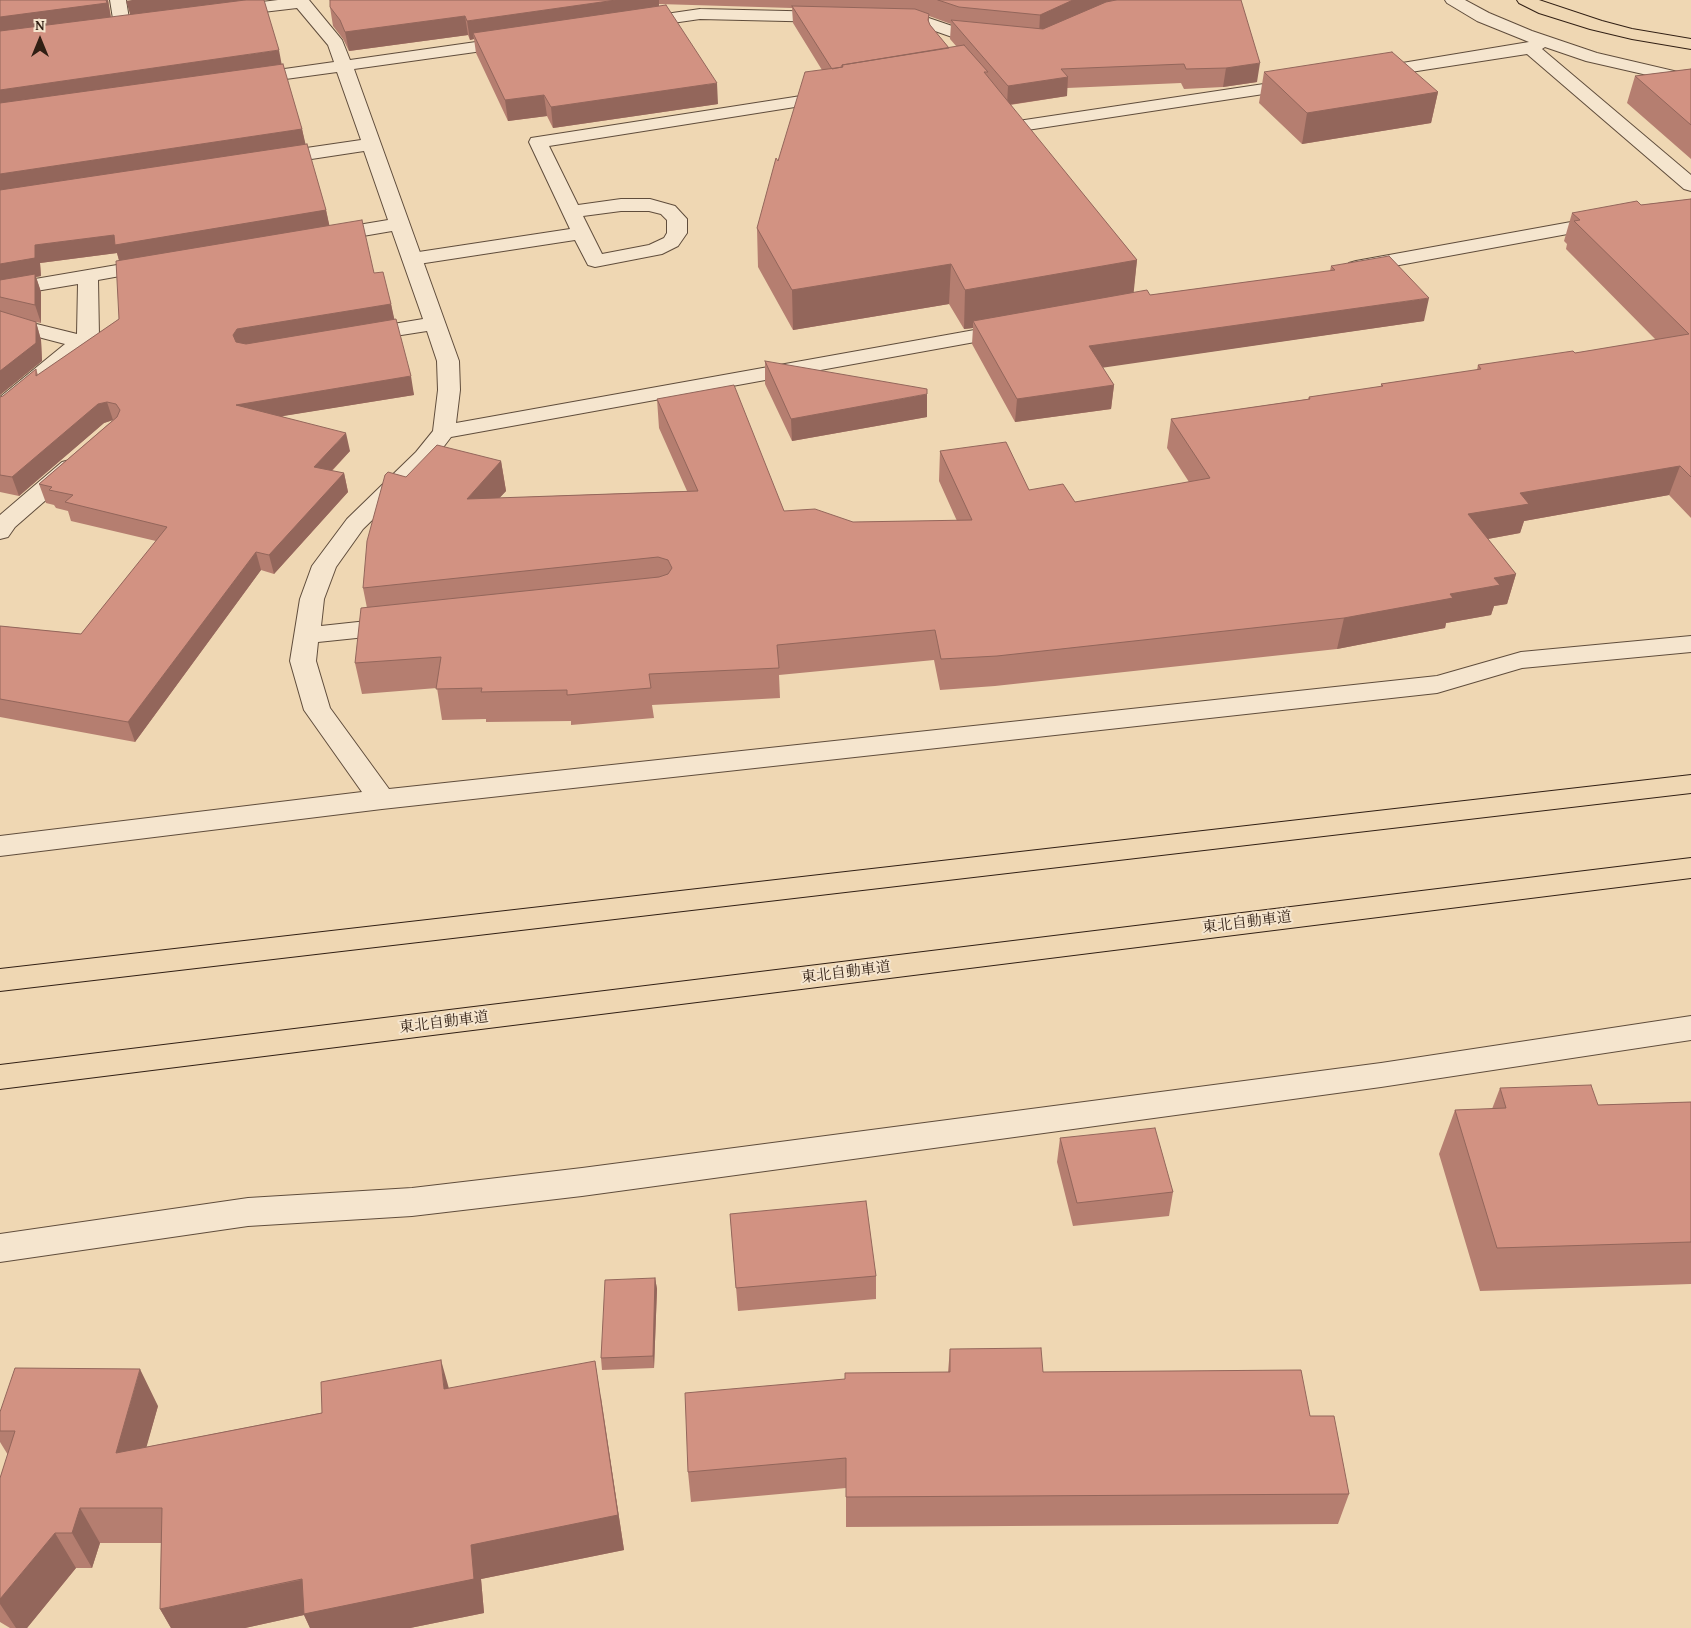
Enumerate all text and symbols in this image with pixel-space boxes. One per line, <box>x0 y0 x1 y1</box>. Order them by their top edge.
north arrow <box>15 15 65 65</box>
text: N <box>35 15 45 35</box>
street label: 東北自動車道 <box>1201 909 1293 937</box>
street label: 東北自動車道 <box>800 959 892 987</box>
street label: 東北自動車道 <box>398 1009 490 1037</box>

